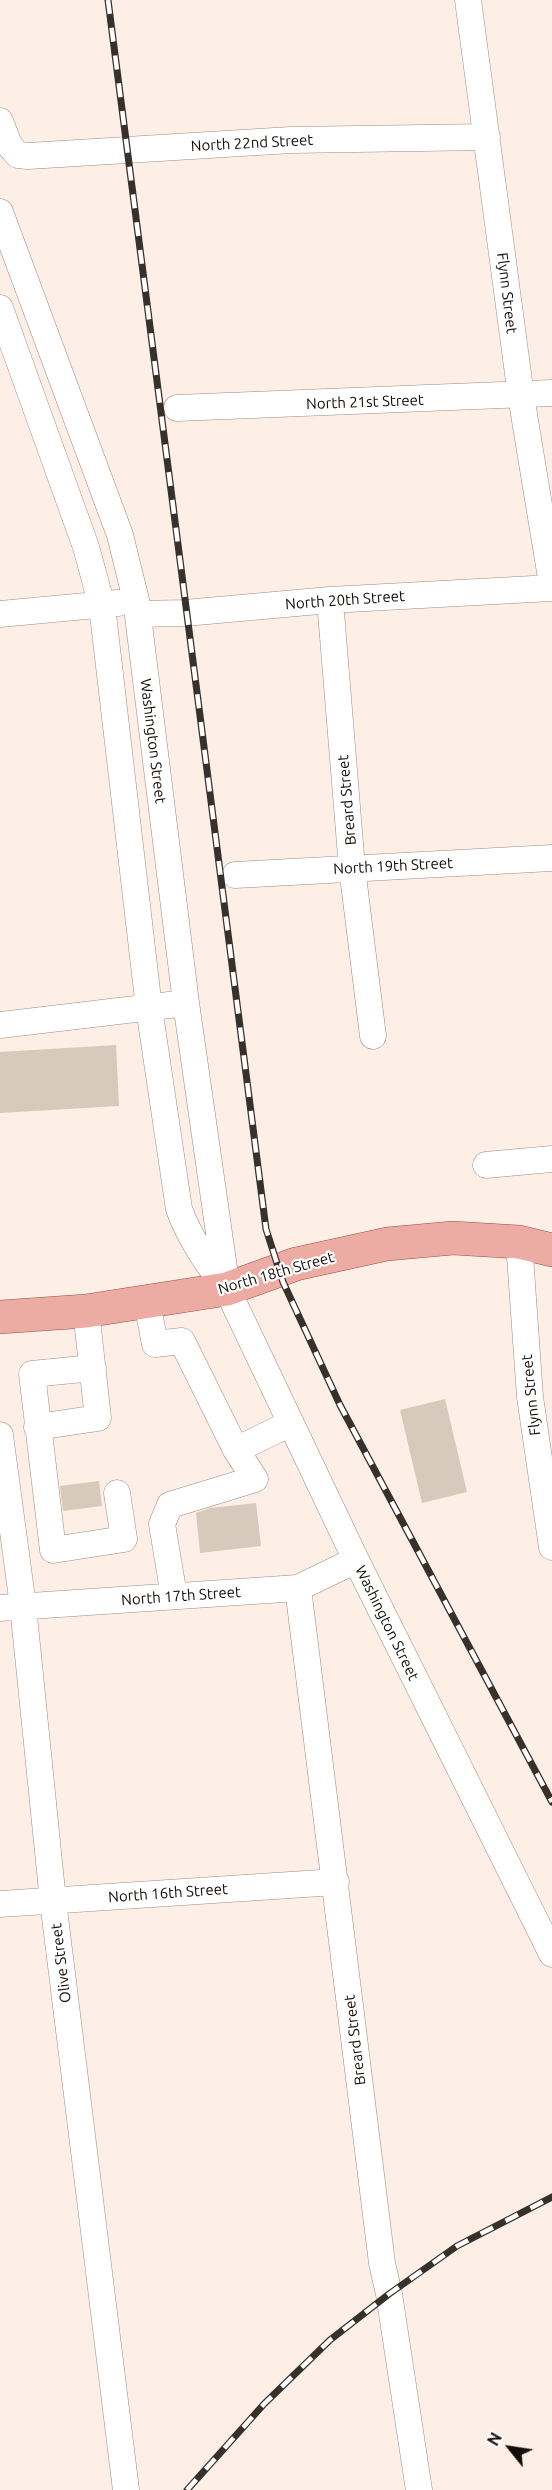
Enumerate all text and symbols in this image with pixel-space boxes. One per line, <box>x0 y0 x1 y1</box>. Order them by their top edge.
street label: North 22nd Street <box>190 131 314 155</box>
street label: Flynn Street <box>493 251 521 335</box>
street label: North 21st Street <box>306 391 424 413</box>
street label: North 20th Street <box>285 587 405 613</box>
street label: Washington Street <box>136 678 170 804</box>
street label: Breard Street <box>334 754 360 846</box>
street label: North 19th Street <box>333 854 453 878</box>
street label: North 18th Street <box>216 1248 336 1298</box>
street label: Flynn Street <box>518 1354 544 1436</box>
street label: Washington Street <box>351 1563 423 1683</box>
street label: North 17th Street <box>121 1583 241 1609</box>
street label: North 16th Street <box>108 1880 228 1906</box>
street label: Olive Street <box>47 1922 75 2004</box>
street label: Breard Street <box>341 1994 369 2086</box>
north arrow <box>480 2418 540 2478</box>
text: N <box>484 2429 505 2449</box>

